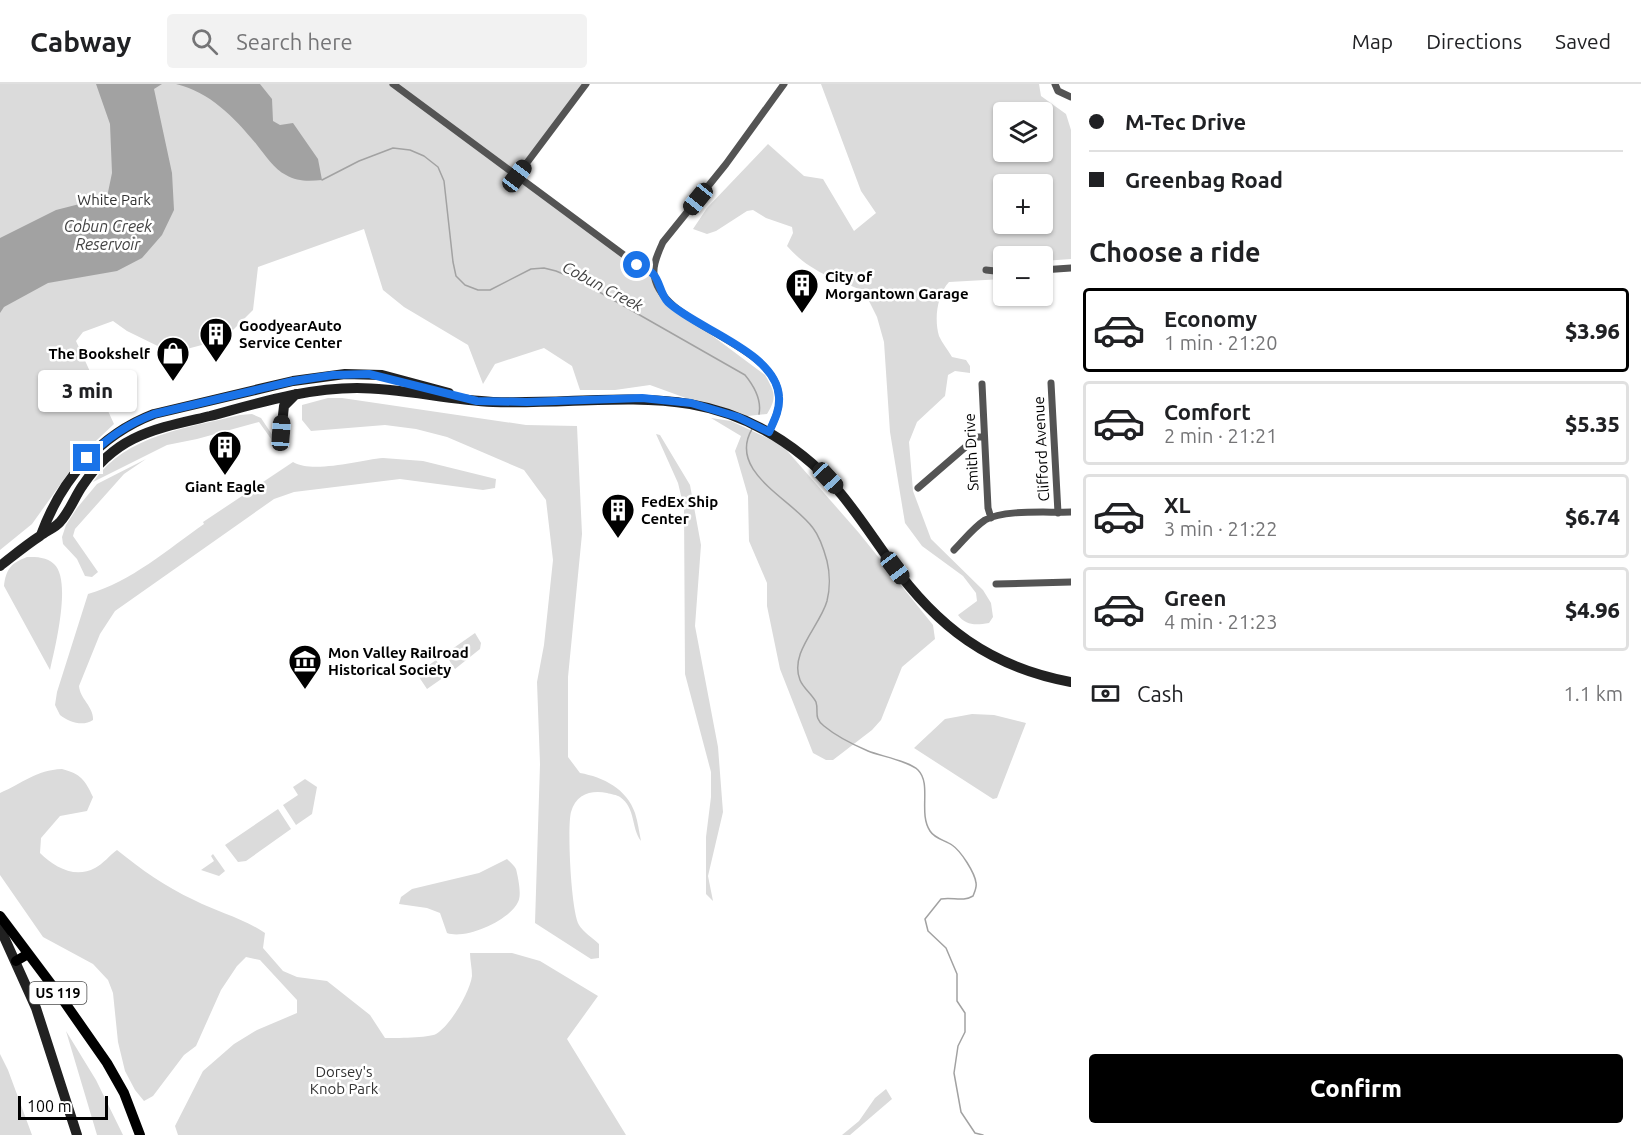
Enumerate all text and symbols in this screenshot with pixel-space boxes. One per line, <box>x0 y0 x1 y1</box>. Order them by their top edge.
search box <box>167 14 587 68</box>
icon: search <box>188 25 221 58</box>
text: Cabway <box>30 26 131 57</box>
text: Search here <box>236 29 353 54</box>
text: Map <box>1352 29 1393 53</box>
text: Directions <box>1426 29 1522 53</box>
text: Saved <box>1555 29 1611 53</box>
map controls <box>993 102 1053 306</box>
button: layers <box>993 102 1053 162</box>
text: M-Tec Drive <box>1125 109 1246 134</box>
car <box>499 156 535 196</box>
text: Greenbag Road <box>1125 167 1283 192</box>
button: + <box>993 174 1053 234</box>
car <box>680 179 716 219</box>
park label: White Park <box>77 191 151 208</box>
water label: Cobun Creek Reservoir <box>64 217 153 253</box>
text: Choose a ride <box>1089 237 1261 267</box>
button: − <box>993 246 1053 306</box>
route start <box>623 251 650 278</box>
water label: Cobun Creek <box>560 257 647 315</box>
building icon: City of Morgantown Garage <box>784 267 820 314</box>
place label: City of Morgantown Garage <box>825 268 969 302</box>
icon: car <box>1092 303 1146 357</box>
text: Economy <box>1164 306 1257 331</box>
building icon: GoodyearAuto Service Center <box>198 316 234 363</box>
place label: GoodyearAuto Service Center <box>239 317 343 351</box>
text: $3.96 <box>1565 318 1620 343</box>
text: 1 min · 21:20 <box>1164 331 1278 354</box>
shop icon: The Bookshelf <box>155 335 191 382</box>
place label: The Bookshelf <box>48 345 151 362</box>
callout: 3 min <box>38 371 136 413</box>
text: 3 min <box>62 379 113 402</box>
street label: Clifford Avenue <box>1030 396 1052 502</box>
icon: car <box>1092 396 1146 450</box>
text: Comfort <box>1164 399 1251 424</box>
text: $5.35 <box>1565 411 1620 436</box>
street label: Smith Drive <box>960 413 982 491</box>
car <box>271 414 291 452</box>
text: 2 min · 21:21 <box>1164 424 1278 447</box>
building icon: Giant Eagle <box>207 429 243 476</box>
route end <box>73 444 100 471</box>
car <box>809 459 847 497</box>
place label: Giant Eagle <box>185 478 265 495</box>
icon: car <box>1092 489 1146 543</box>
building icon: FedEx Ship Center <box>600 492 636 539</box>
text: XL <box>1164 492 1191 517</box>
place label: FedEx Ship Center <box>641 493 718 527</box>
text: $6.74 <box>1565 504 1620 529</box>
text: 3 min · 21:22 <box>1164 517 1278 540</box>
car <box>877 548 913 588</box>
icon: car <box>1092 582 1146 636</box>
text: Green <box>1164 585 1226 610</box>
text: $4.96 <box>1565 597 1620 622</box>
text: 4 min · 21:23 <box>1164 610 1278 633</box>
museum icon: Mon Valley Railroad Historical Society <box>287 643 323 690</box>
place label: Mon Valley Railroad Historical Society <box>328 644 469 678</box>
icon: cash <box>1089 677 1122 710</box>
text: Cash <box>1137 681 1184 706</box>
text: 1.1 km <box>1564 682 1623 705</box>
road number: US 119 <box>29 982 86 1004</box>
button: Confirm <box>1089 1054 1623 1123</box>
park label: Dorsey's Knob Park <box>310 1063 379 1097</box>
scale bar <box>18 1093 108 1120</box>
text: 100 m <box>27 1097 72 1115</box>

